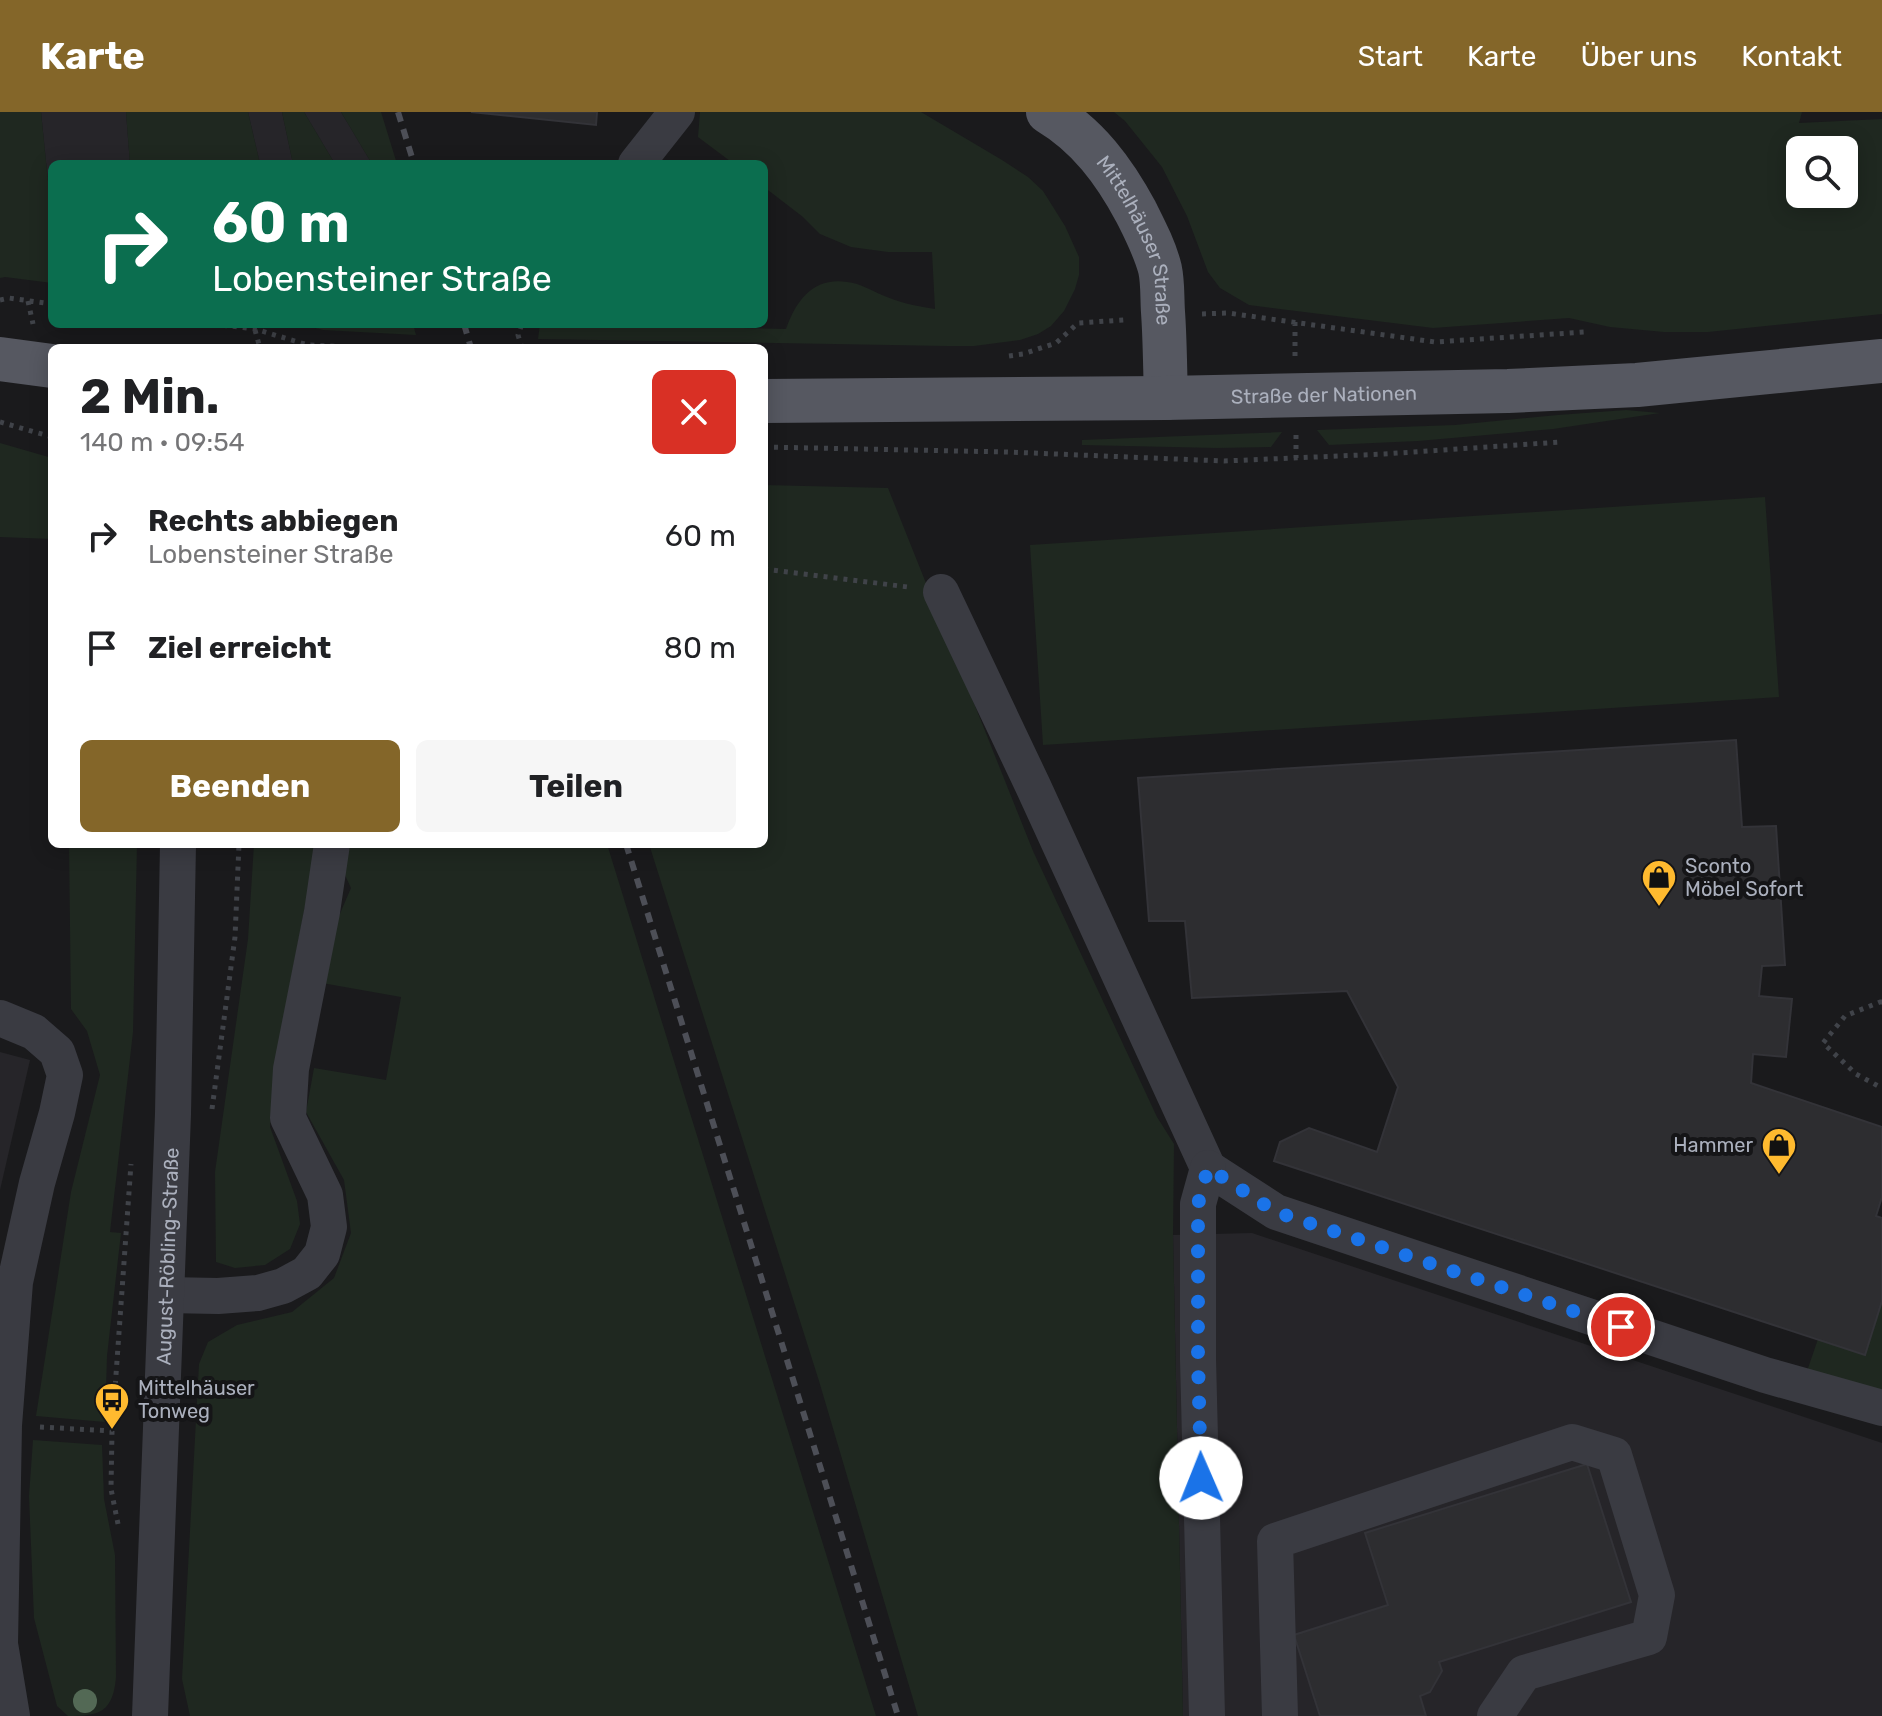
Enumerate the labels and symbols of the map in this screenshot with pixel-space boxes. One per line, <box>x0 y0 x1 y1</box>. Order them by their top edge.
street label: Mittelhäuser Straße <box>1091 151 1176 326</box>
street label: Straße der Nationen <box>1231 381 1417 409</box>
place label: Sconto Möbel Sofort <box>1685 854 1804 901</box>
shop icon: Sconto Möbel Sofort <box>1640 858 1678 908</box>
shop icon: Hammer <box>1760 1126 1798 1176</box>
place label: Hammer <box>1673 1133 1753 1157</box>
street label: August-Röbling-Straße <box>151 1147 184 1366</box>
pin <box>1587 1293 1655 1361</box>
place label: Mittelhäuser Tonweg <box>138 1376 255 1423</box>
bus stop icon: Mittelhäuser Tonweg <box>93 1381 131 1431</box>
position arrow <box>1159 1436 1243 1520</box>

